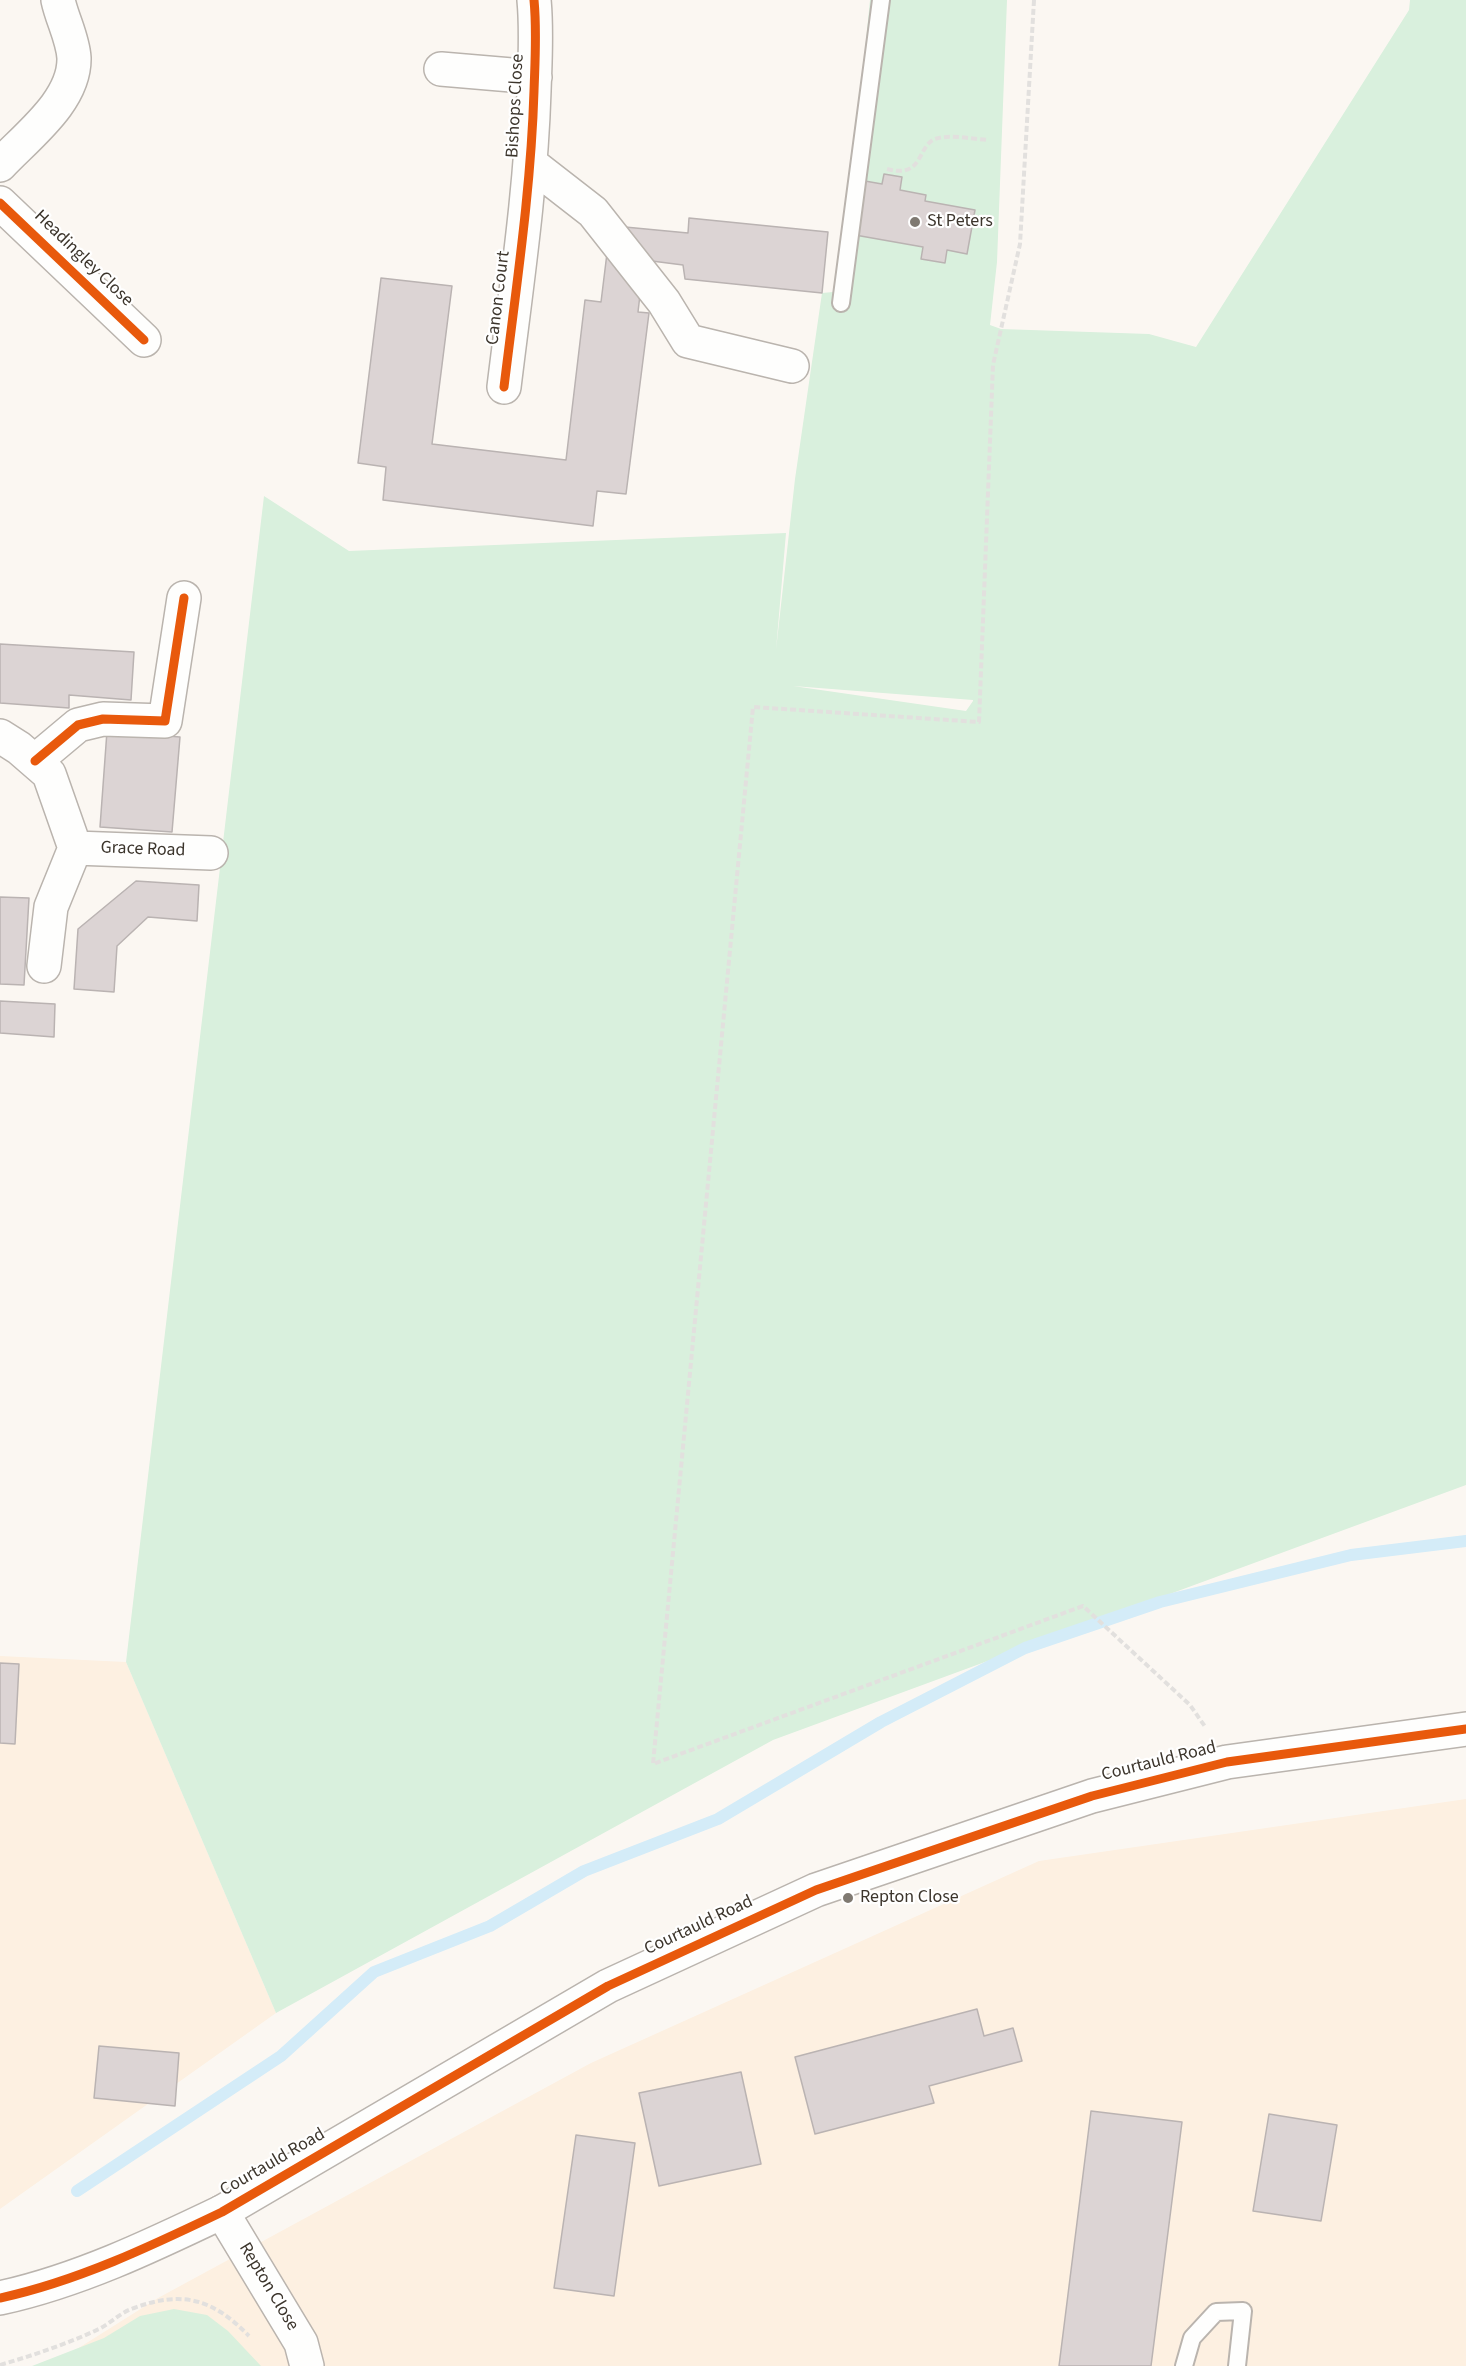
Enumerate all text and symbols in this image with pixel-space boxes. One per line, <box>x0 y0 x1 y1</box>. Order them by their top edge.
street label: Bishops Close <box>502 53 530 159</box>
street label: Headingley Close <box>29 206 137 312</box>
place label: St Peters <box>927 211 993 233</box>
marker: St Peters <box>908 215 922 229</box>
street label: Canon Court <box>483 250 515 346</box>
street label: Grace Road <box>100 838 186 862</box>
street label: Courtauld Road <box>1099 1737 1219 1787</box>
place label: Repton Close <box>860 1887 959 1909</box>
street label: Courtauld Road <box>641 1891 757 1961</box>
marker: Repton Close <box>841 1891 855 1905</box>
street label: Courtauld Road <box>217 2124 329 2202</box>
street label: Repton Close <box>233 2239 303 2335</box>

